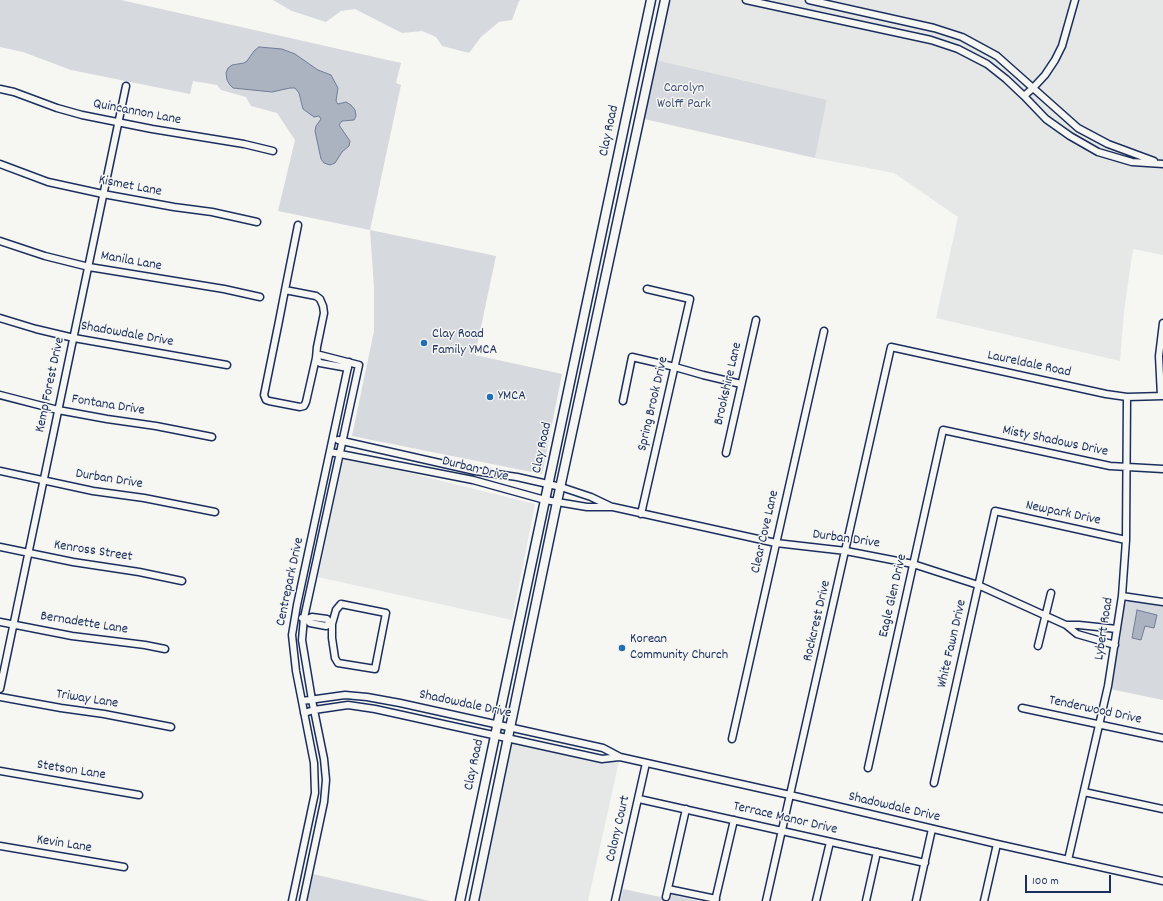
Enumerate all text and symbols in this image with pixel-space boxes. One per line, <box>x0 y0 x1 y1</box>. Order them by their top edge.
park label: Carolyn Wolff Park <box>657 81 711 114</box>
street label: Quincannon Lane <box>92 96 182 130</box>
street label: Clay Road <box>596 104 624 158</box>
street label: Kismet Lane <box>97 173 163 201</box>
street label: Manila Lane <box>99 248 163 276</box>
street label: Shadowdale Drive <box>79 319 175 351</box>
place label: Clay Road Family YMCA <box>432 327 497 360</box>
street label: Kemp Forest Drive <box>33 336 69 434</box>
marker: Clay Road Family YMCA <box>419 338 429 348</box>
street label: Brookshire Lane <box>711 341 747 427</box>
street label: Laureldale Road <box>986 348 1072 382</box>
street label: Spring Brook Drive <box>635 355 673 453</box>
place label: YMCA <box>498 389 526 405</box>
street label: Fontana Drive <box>70 392 146 420</box>
marker: YMCA <box>485 392 495 402</box>
street label: Clay Road <box>529 421 557 475</box>
street label: Misty Shadows Drive <box>1001 423 1109 461</box>
street label: Durban Drive <box>440 454 510 486</box>
street label: Durban Drive <box>74 466 144 494</box>
street label: Clear Cove Lane <box>748 489 784 575</box>
street label: Newpark Drive <box>1024 498 1102 530</box>
street label: Durban Drive <box>811 527 881 553</box>
street label: Centrepark Drive <box>273 536 309 628</box>
street label: Kenross Street <box>52 537 134 567</box>
street label: Eagle Glen Drive <box>876 553 912 639</box>
street label: Rockcrest Drive <box>801 579 835 663</box>
street label: Lybert Road <box>1092 596 1118 662</box>
street label: White Fawn Drive <box>935 598 971 690</box>
street label: Bernadette Lane <box>39 609 129 639</box>
place label: Korean Community Church <box>630 632 728 664</box>
marker: Korean Community Church <box>617 643 627 653</box>
street label: Triway Lane <box>55 687 119 713</box>
street label: Shadowdale Drive <box>417 687 513 723</box>
street label: Tenderwood Drive <box>1047 693 1143 729</box>
street label: Clay Road <box>461 738 489 792</box>
street label: Stetson Lane <box>35 757 107 785</box>
street label: Shadowdale Drive <box>846 789 942 827</box>
street label: Colony Court <box>603 794 635 864</box>
street label: Terrace Manor Drive <box>731 799 839 839</box>
street label: Kevin Lane <box>35 832 93 858</box>
scale bar <box>1027 867 1113 893</box>
text: 100 m <box>1032 873 1059 890</box>

